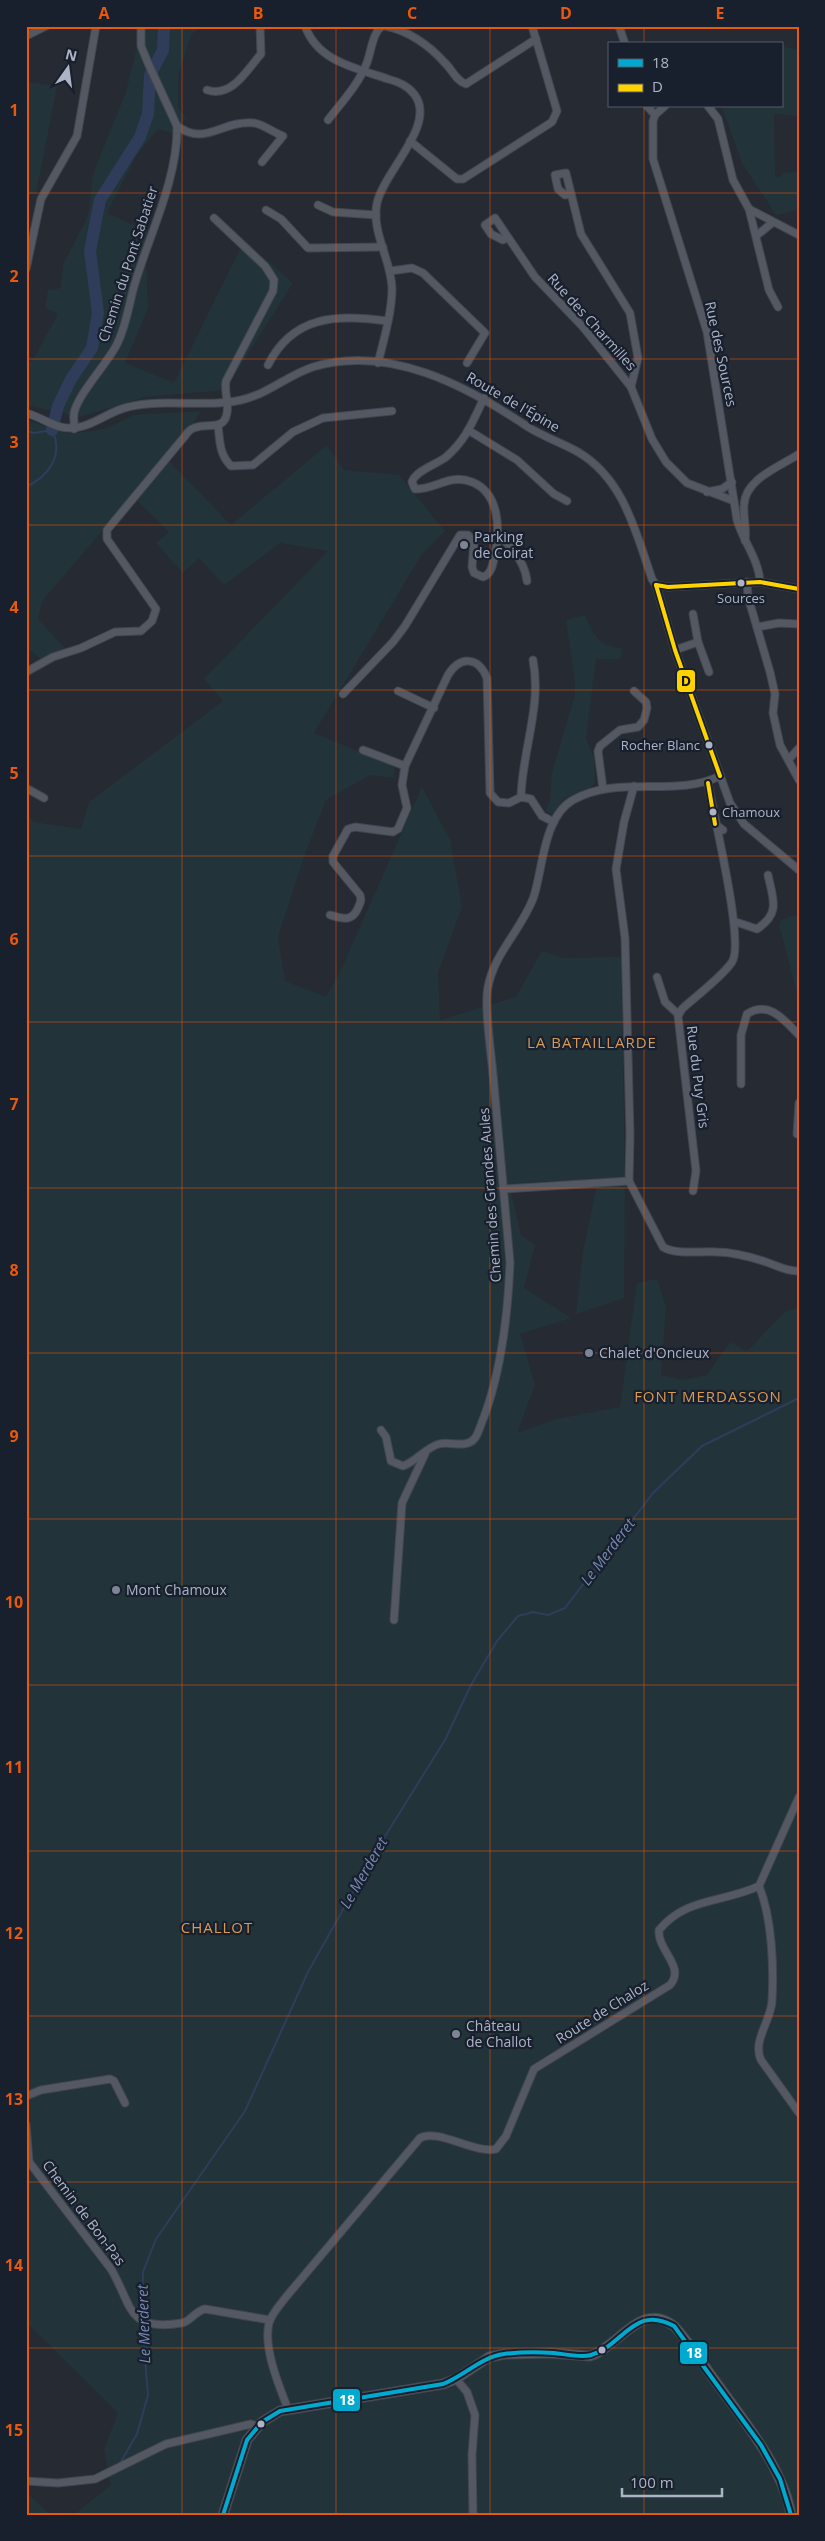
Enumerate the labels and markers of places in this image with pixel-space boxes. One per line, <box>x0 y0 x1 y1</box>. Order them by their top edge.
place label: Parking de Coirat <box>474 527 533 562</box>
marker: Parking de Coirat <box>458 539 470 551</box>
marker: Sources <box>736 578 746 588</box>
place label: Sources <box>717 589 765 607</box>
place label: Rocher Blanc <box>621 736 700 754</box>
marker: Rocher Blanc <box>704 740 714 750</box>
place label: Chamoux <box>722 803 780 821</box>
marker: Chamoux <box>708 807 718 817</box>
place label: Chalet d'Oncieux <box>599 1343 710 1362</box>
marker: Chalet d'Oncieux <box>583 1347 595 1359</box>
place label: Mont Chamoux <box>126 1580 227 1599</box>
marker: Mont Chamoux <box>110 1584 122 1596</box>
place label: Château de Challot <box>466 2016 532 2051</box>
marker: Château de Challot <box>450 2028 462 2040</box>
unlabelled marker <box>597 2345 607 2355</box>
unlabelled marker <box>256 2419 266 2429</box>

